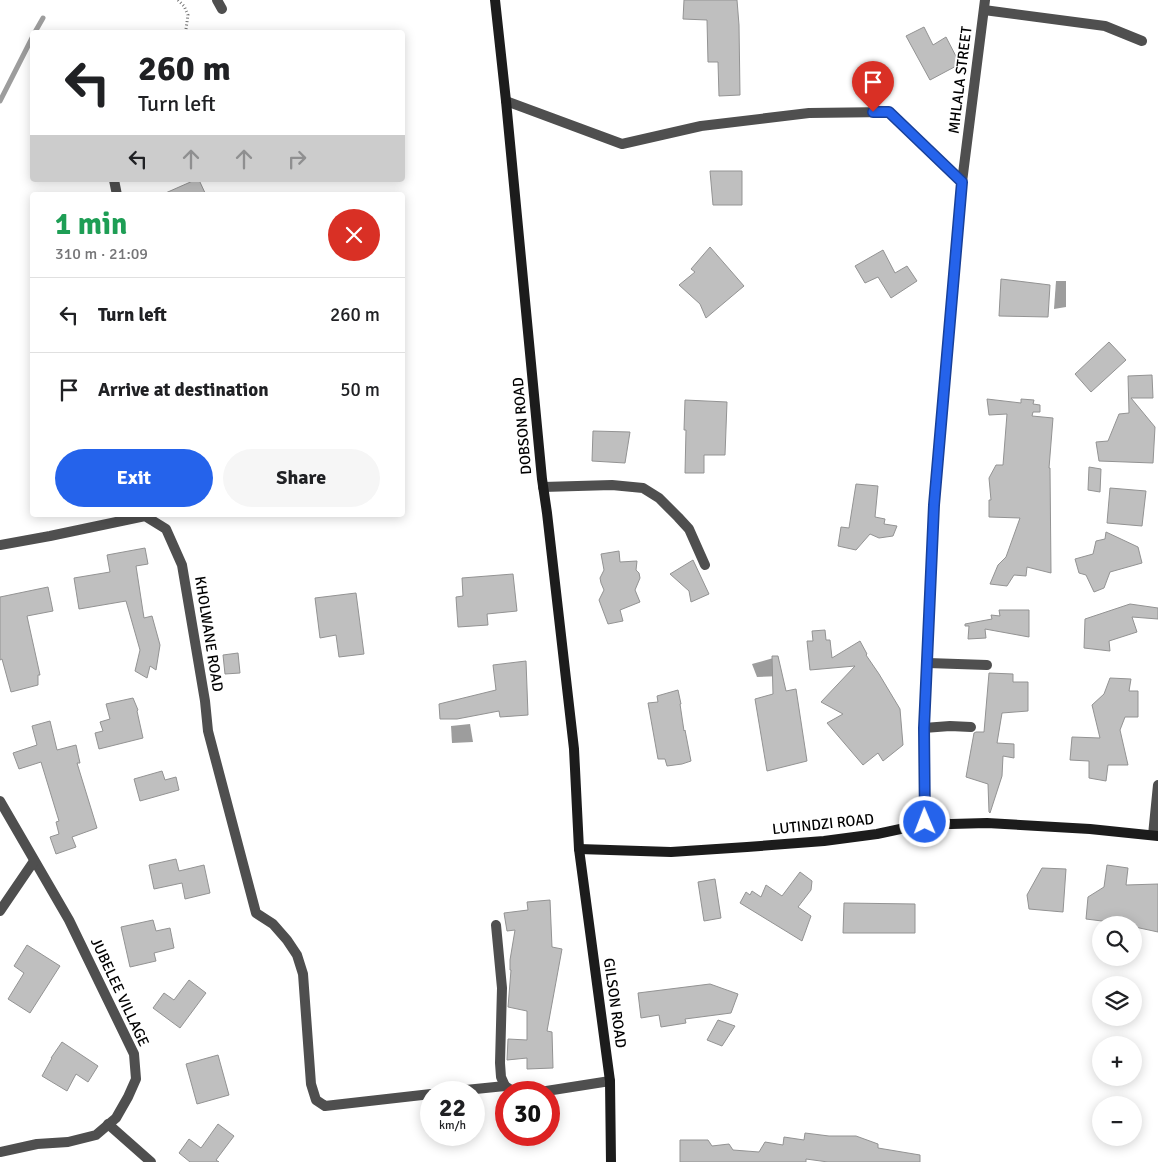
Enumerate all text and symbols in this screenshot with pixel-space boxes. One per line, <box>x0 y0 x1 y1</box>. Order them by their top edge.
street label: MHLALA STREET <box>944 25 976 135</box>
text: 260 m <box>138 47 231 90</box>
icon: left <box>55 50 120 115</box>
pin <box>852 61 894 112</box>
icon: arrive <box>859 68 887 96</box>
text: Turn left <box>138 90 216 117</box>
icon: left <box>124 145 152 173</box>
icon: ahead <box>177 145 205 173</box>
icon: ahead <box>230 145 258 173</box>
icon: right <box>283 145 311 173</box>
text: 1 min <box>55 206 127 243</box>
button: close <box>328 209 380 261</box>
text: 310 m · 21:09 <box>55 244 148 264</box>
icon: left <box>55 301 83 329</box>
text: Turn left <box>98 303 167 327</box>
text: 260 m <box>330 303 380 327</box>
icon: arrive <box>55 376 83 404</box>
street label: DOBSON ROAD <box>509 377 535 475</box>
text: Arrive at destination <box>98 378 269 402</box>
text: 50 m <box>340 378 380 402</box>
button: Exit <box>55 449 213 507</box>
button: Share <box>223 449 380 507</box>
street label: KHOLWANE ROAD <box>191 575 227 693</box>
position arrow <box>898 795 950 847</box>
street label: LUTINDZI ROAD <box>771 810 875 838</box>
map controls <box>1092 916 1142 1146</box>
button: search <box>1092 916 1142 966</box>
street label: JUBELEE VILLAGE <box>87 935 153 1049</box>
street label: GILSON ROAD <box>600 957 630 1049</box>
button: layers <box>1092 976 1142 1026</box>
button: + <box>1092 1036 1142 1086</box>
speed limit sign: 30 <box>495 1081 560 1146</box>
text: 22 <box>439 1092 466 1123</box>
button: − <box>1092 1096 1142 1146</box>
text: km/h <box>439 1118 466 1133</box>

